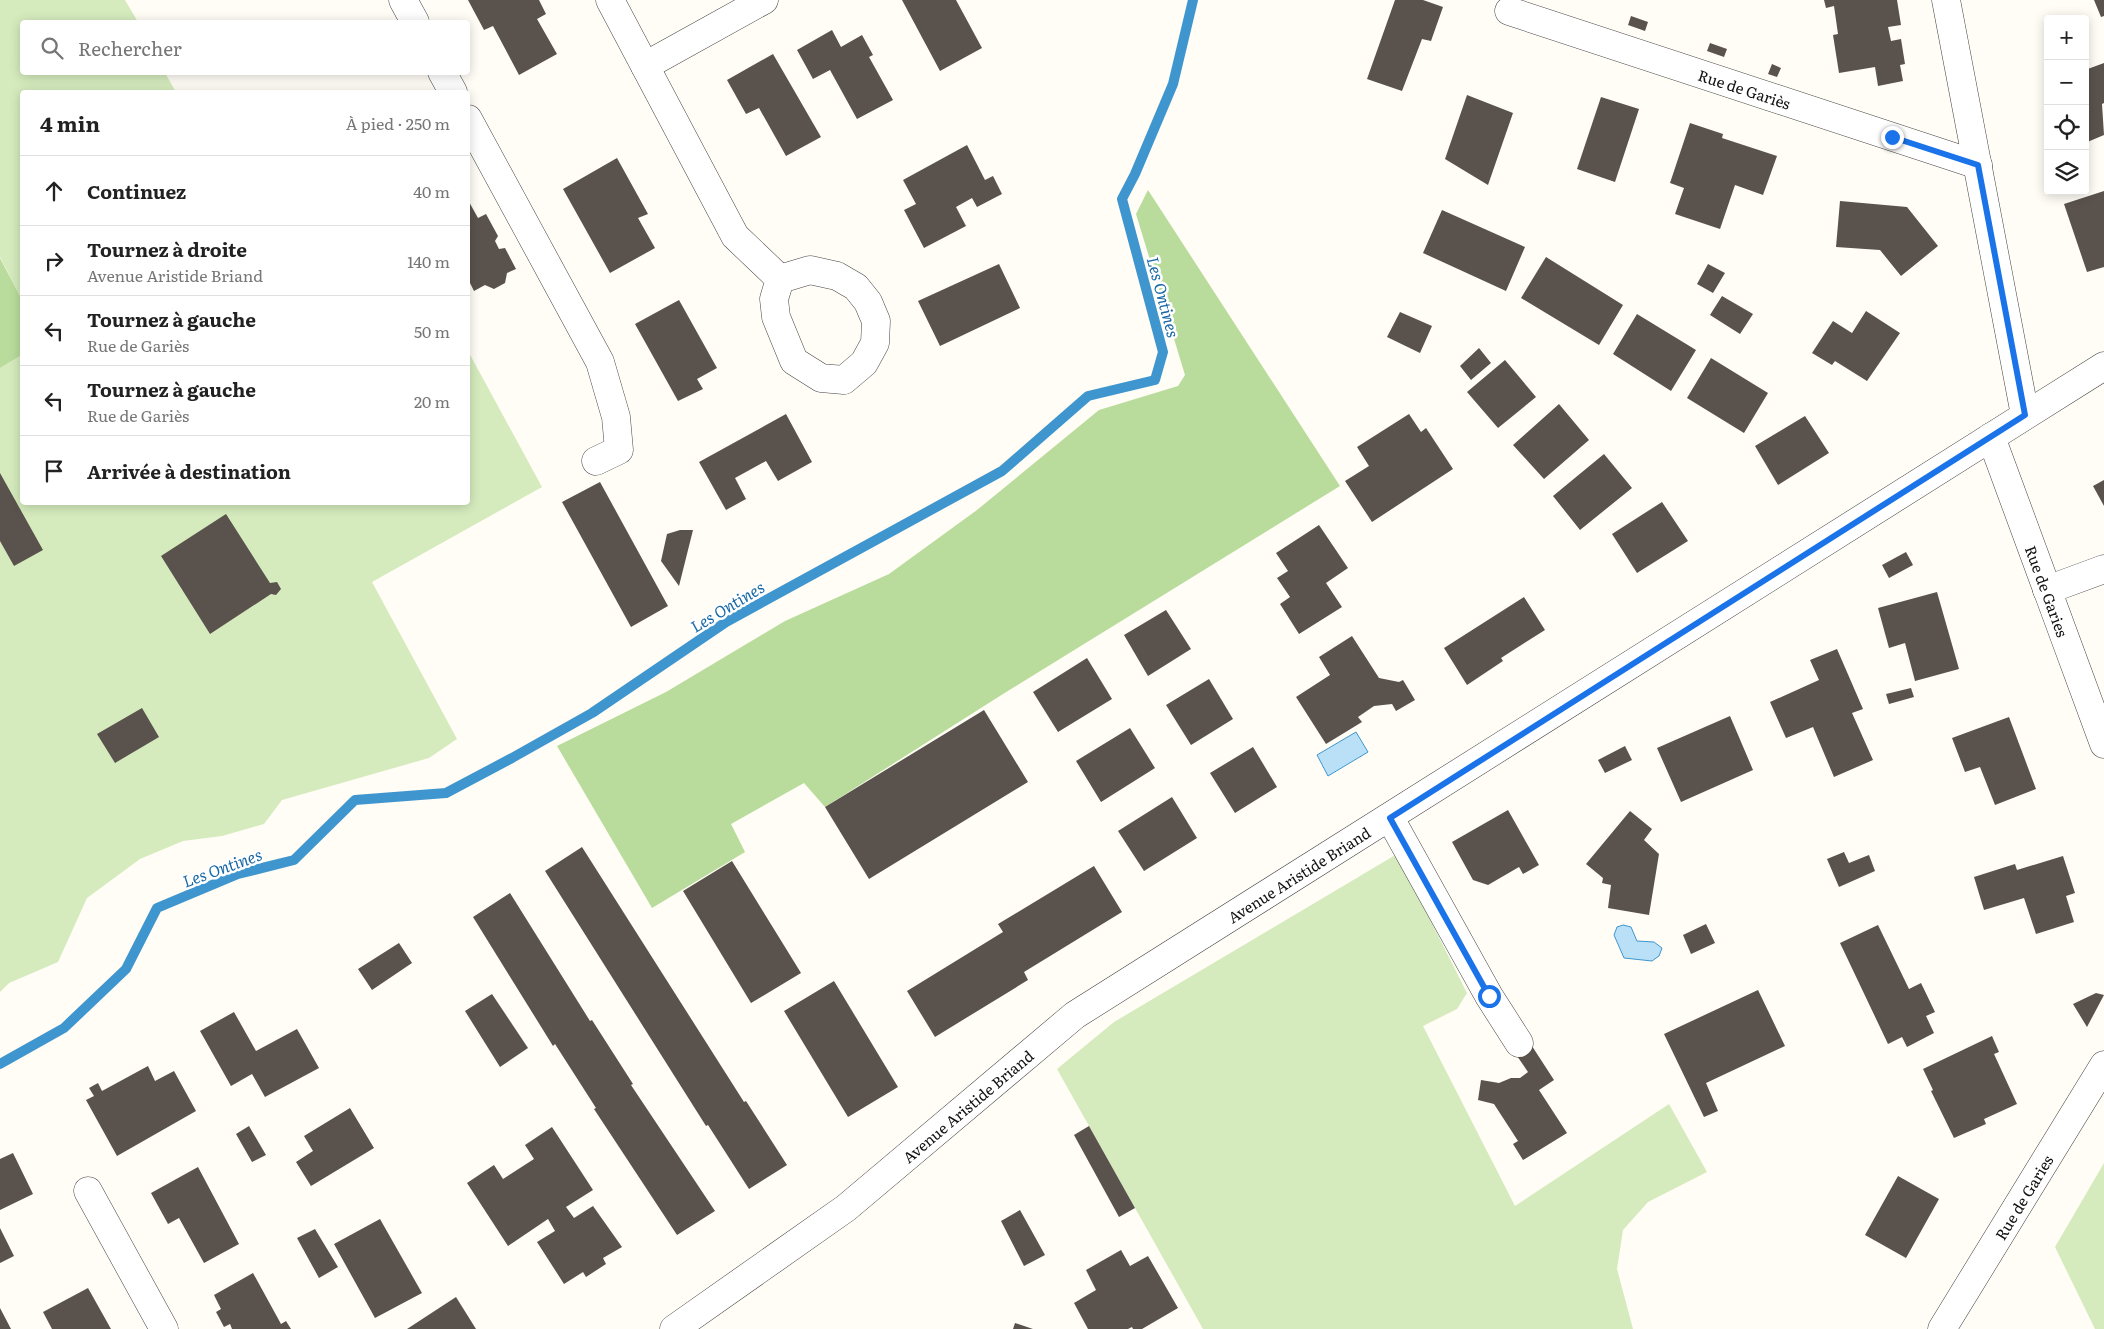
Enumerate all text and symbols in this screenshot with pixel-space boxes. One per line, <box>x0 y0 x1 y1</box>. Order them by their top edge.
map controls <box>2044 15 2089 195</box>
button: + <box>2044 15 2089 60</box>
search box <box>20 20 470 75</box>
icon: search <box>38 34 66 62</box>
text: Rechercher <box>78 34 182 62</box>
button: − <box>2044 60 2089 105</box>
street label: Rue de Gariès <box>1695 62 1794 114</box>
button: locate <box>2044 105 2089 150</box>
text: 4 min <box>40 107 100 138</box>
text: À pied · 250 m <box>346 111 450 135</box>
route end <box>1881 126 1904 149</box>
button: layers <box>2044 150 2089 195</box>
icon: ahead <box>40 177 68 205</box>
text: Continuez <box>87 177 186 205</box>
text: 40 m <box>413 179 450 203</box>
text: Tournez à droite <box>87 235 247 263</box>
icon: right <box>40 247 68 275</box>
text: 140 m <box>407 249 450 273</box>
water label: Les Ontines <box>1142 254 1186 340</box>
text: Avenue Aristide Briand <box>87 263 263 287</box>
text: Tournez à gauche <box>87 305 256 333</box>
icon: left <box>40 317 68 345</box>
text: 50 m <box>414 319 450 343</box>
text: Rue de Gariès <box>87 333 189 357</box>
text: Tournez à gauche <box>87 375 256 403</box>
icon: left <box>40 387 68 415</box>
text: 20 m <box>414 389 450 413</box>
text: Rue de Gariès <box>87 403 189 427</box>
icon: arrive <box>40 457 68 485</box>
text: Arrivée à destination <box>87 457 291 485</box>
street label: Rue de Garies <box>2020 542 2075 640</box>
water label: Les Ontines <box>685 574 769 638</box>
street label: Avenue Aristide Briand <box>1223 820 1374 928</box>
water label: Les Ontines <box>179 842 265 892</box>
route start <box>1478 985 1501 1008</box>
street label: Avenue Aristide Briand <box>897 1044 1038 1168</box>
street label: Rue de Garies <box>1988 1150 2058 1244</box>

